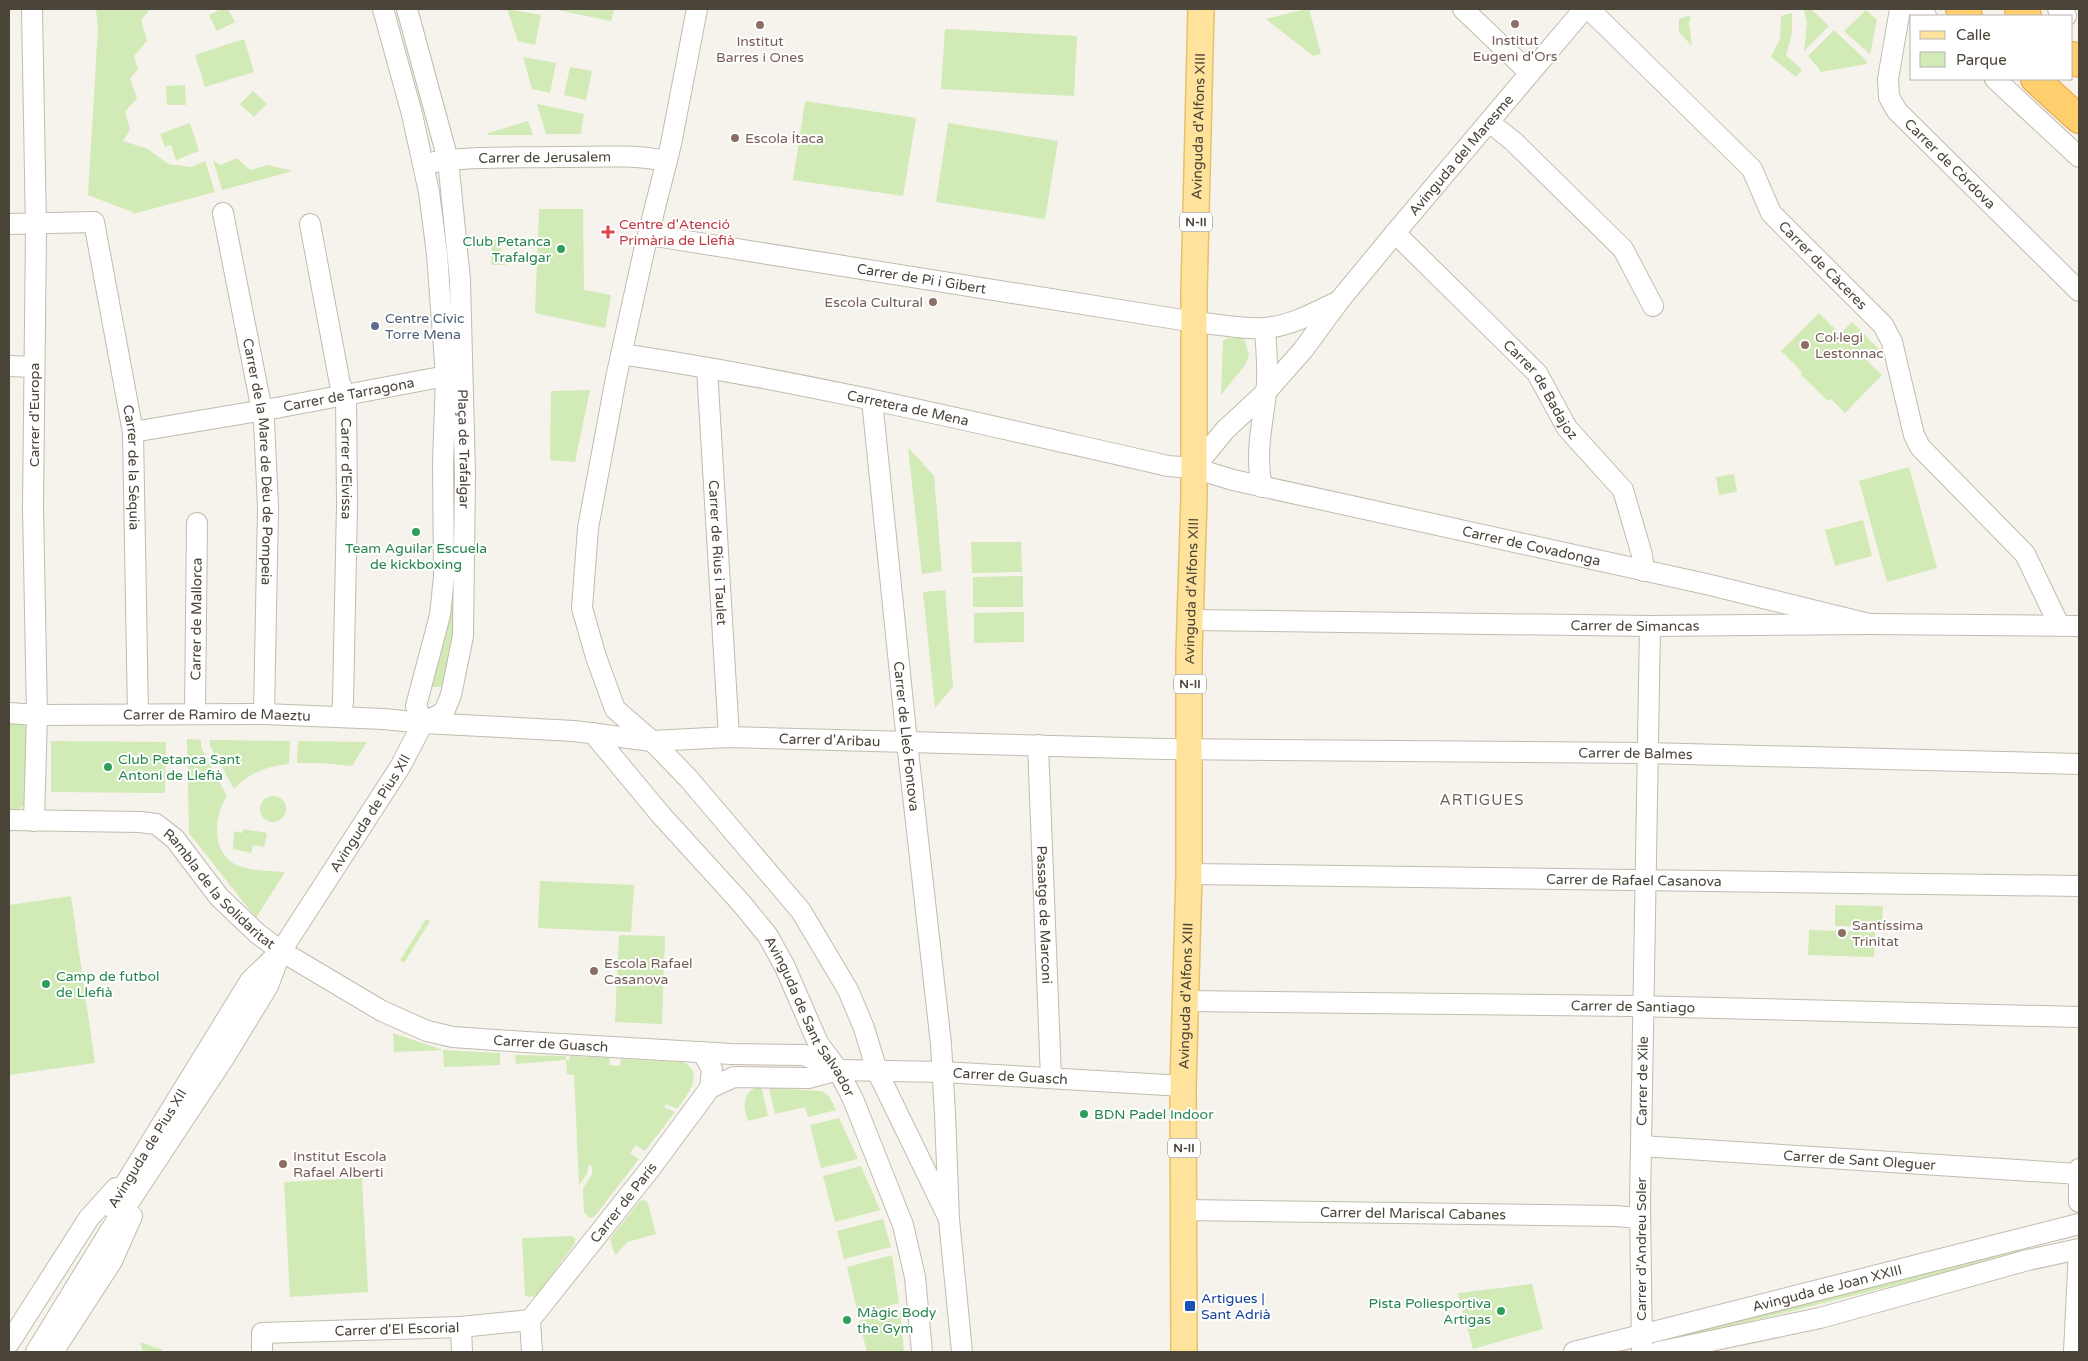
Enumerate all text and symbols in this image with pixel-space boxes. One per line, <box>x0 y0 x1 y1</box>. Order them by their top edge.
legend <box>1910 15 2073 80</box>
marker: Institut Eugeni d'Ors <box>1509 18 1521 30</box>
marker: Institut Barres i Ones <box>754 19 766 31</box>
text: Calle <box>1956 26 1991 44</box>
place label: Institut Eugeni d'Ors <box>1473 32 1558 65</box>
place label: Institut Barres i Ones <box>716 33 804 66</box>
text: Parque <box>1956 51 2007 69</box>
street label: Avinguda d'Alfons XIII <box>1188 53 1208 200</box>
street label: Avinguda del Maresme <box>1405 91 1517 219</box>
street label: Carrer de Còrdova <box>1901 115 1999 212</box>
place label: Escola Ítaca <box>745 130 824 147</box>
marker: Escola Ítaca <box>729 132 741 144</box>
street label: Carrer de Jerusalem <box>478 148 611 167</box>
road number: N-II <box>1180 212 1212 232</box>
place label: Centre d'Atenció Primària de Llefià <box>619 216 735 249</box>
street label: Carrer de Càceres <box>1775 217 1871 313</box>
marker: Centre d'Atenció Primària de Llefià <box>601 225 615 239</box>
place label: Club Petanca Trafalgar <box>463 233 552 266</box>
marker: Club Petanca Trafalgar <box>555 243 567 255</box>
street label: Carrer de Pi i Gibert <box>856 260 988 297</box>
place label: Escola Cultural <box>824 294 923 311</box>
marker: Escola Cultural <box>927 296 939 308</box>
place label: Centre Cívic Torre Mena <box>385 310 464 343</box>
marker: Centre Cívic Torre Mena <box>369 320 381 332</box>
place label: Col·legi Lestonnac <box>1815 329 1884 362</box>
street label: Carrer de Badajoz <box>1500 336 1582 443</box>
street label: Carrer de la Mare de Déu de Pompeia <box>239 337 277 585</box>
marker: Col·legi Lestonnac <box>1799 339 1811 351</box>
street label: Carrer d'Europa <box>26 363 43 467</box>
street label: Carrer de Tarragona <box>282 374 416 415</box>
street label: Carretera de Mena <box>845 386 971 429</box>
street label: Plaça de Trafalgar <box>454 389 474 509</box>
street label: Carrer de la Sèquia <box>120 403 143 530</box>
street label: Carrer d'Eivissa <box>338 418 356 520</box>
street label: Carrer de Rius i Taulet <box>705 480 731 626</box>
street label: Avinguda d'Alfons XIII <box>1180 518 1202 664</box>
street label: Carrer de Covadonga <box>1461 522 1602 569</box>
marker: Team Aguilar Escuela de kickboxing <box>410 526 422 538</box>
place label: Team Aguilar Escuela de kickboxing <box>345 540 487 573</box>
street label: Carrer de Mallorca <box>187 557 205 681</box>
street label: Carrer de Simancas <box>1570 616 1700 635</box>
street label: Carrer de Lleó Fontova <box>890 660 923 812</box>
road number: N-II <box>1174 674 1206 694</box>
street label: Carrer de Ramiro de Maeztu <box>123 705 311 724</box>
street label: Carrer d'Aribau <box>779 730 881 750</box>
street label: Carrer de Balmes <box>1578 744 1693 763</box>
place label: Club Petanca Sant Antoni de Llefià <box>118 751 241 784</box>
street label: Avinguda de Pius XII <box>326 751 414 875</box>
marker: Club Petanca Sant Antoni de Llefià <box>102 761 114 773</box>
district label: ARTIGUES <box>1440 791 1524 809</box>
street label: Rambla de la Solidaritat <box>160 825 279 953</box>
street label: Passatge de Marconi <box>1033 845 1056 985</box>
street label: Carrer de Rafael Casanova <box>1546 870 1722 890</box>
place label: Santíssima Trinitat <box>1852 917 1923 950</box>
street label: Avinguda d'Alfons XIII <box>1175 922 1196 1070</box>
marker: Santíssima Trinitat <box>1836 927 1848 939</box>
street label: Avinguda de Sant Salvador <box>761 933 859 1100</box>
place label: Escola Rafael Casanova <box>604 955 693 988</box>
marker: Escola Rafael Casanova <box>588 965 600 977</box>
place label: Camp de futbol de Llefià <box>56 968 159 1001</box>
marker: Camp de futbol de Llefià <box>40 978 52 990</box>
street label: Carrer de Santiago <box>1571 997 1695 1016</box>
street label: Carrer de Guasch <box>493 1031 609 1055</box>
street label: Carrer de Xile <box>1633 1036 1651 1126</box>
street label: Carrer de Guasch <box>952 1064 1068 1088</box>
street label: Avinguda de Pius XII <box>104 1086 190 1211</box>
place label: BDN Padel Indoor <box>1094 1106 1214 1123</box>
marker: BDN Padel Indoor <box>1078 1108 1090 1120</box>
road number: N-II <box>1168 1138 1200 1158</box>
street label: Carrer de Sant Oleguer <box>1783 1147 1937 1173</box>
place label: Institut Escola Rafael Alberti <box>293 1148 387 1181</box>
marker: Institut Escola Rafael Alberti <box>277 1158 289 1170</box>
street label: Carrer de París <box>586 1159 661 1246</box>
street label: Carrer d'Andreu Soler <box>1633 1176 1650 1321</box>
street label: Carrer del Mariscal Cabanes <box>1320 1203 1506 1223</box>
street label: Avinguda de Joan XXIII <box>1750 1261 1904 1315</box>
place label: Artigues | Sant Adrià <box>1201 1290 1271 1323</box>
place label: Pista Poliesportiva Artigas <box>1369 1295 1491 1328</box>
marker: Artigues | Sant Adrià <box>1183 1299 1197 1313</box>
place label: Màgic Body the Gym <box>857 1304 937 1337</box>
marker: Pista Poliesportiva Artigas <box>1495 1305 1507 1317</box>
marker: Màgic Body the Gym <box>841 1314 853 1326</box>
street label: Carrer d'El Escorial <box>334 1319 460 1339</box>

